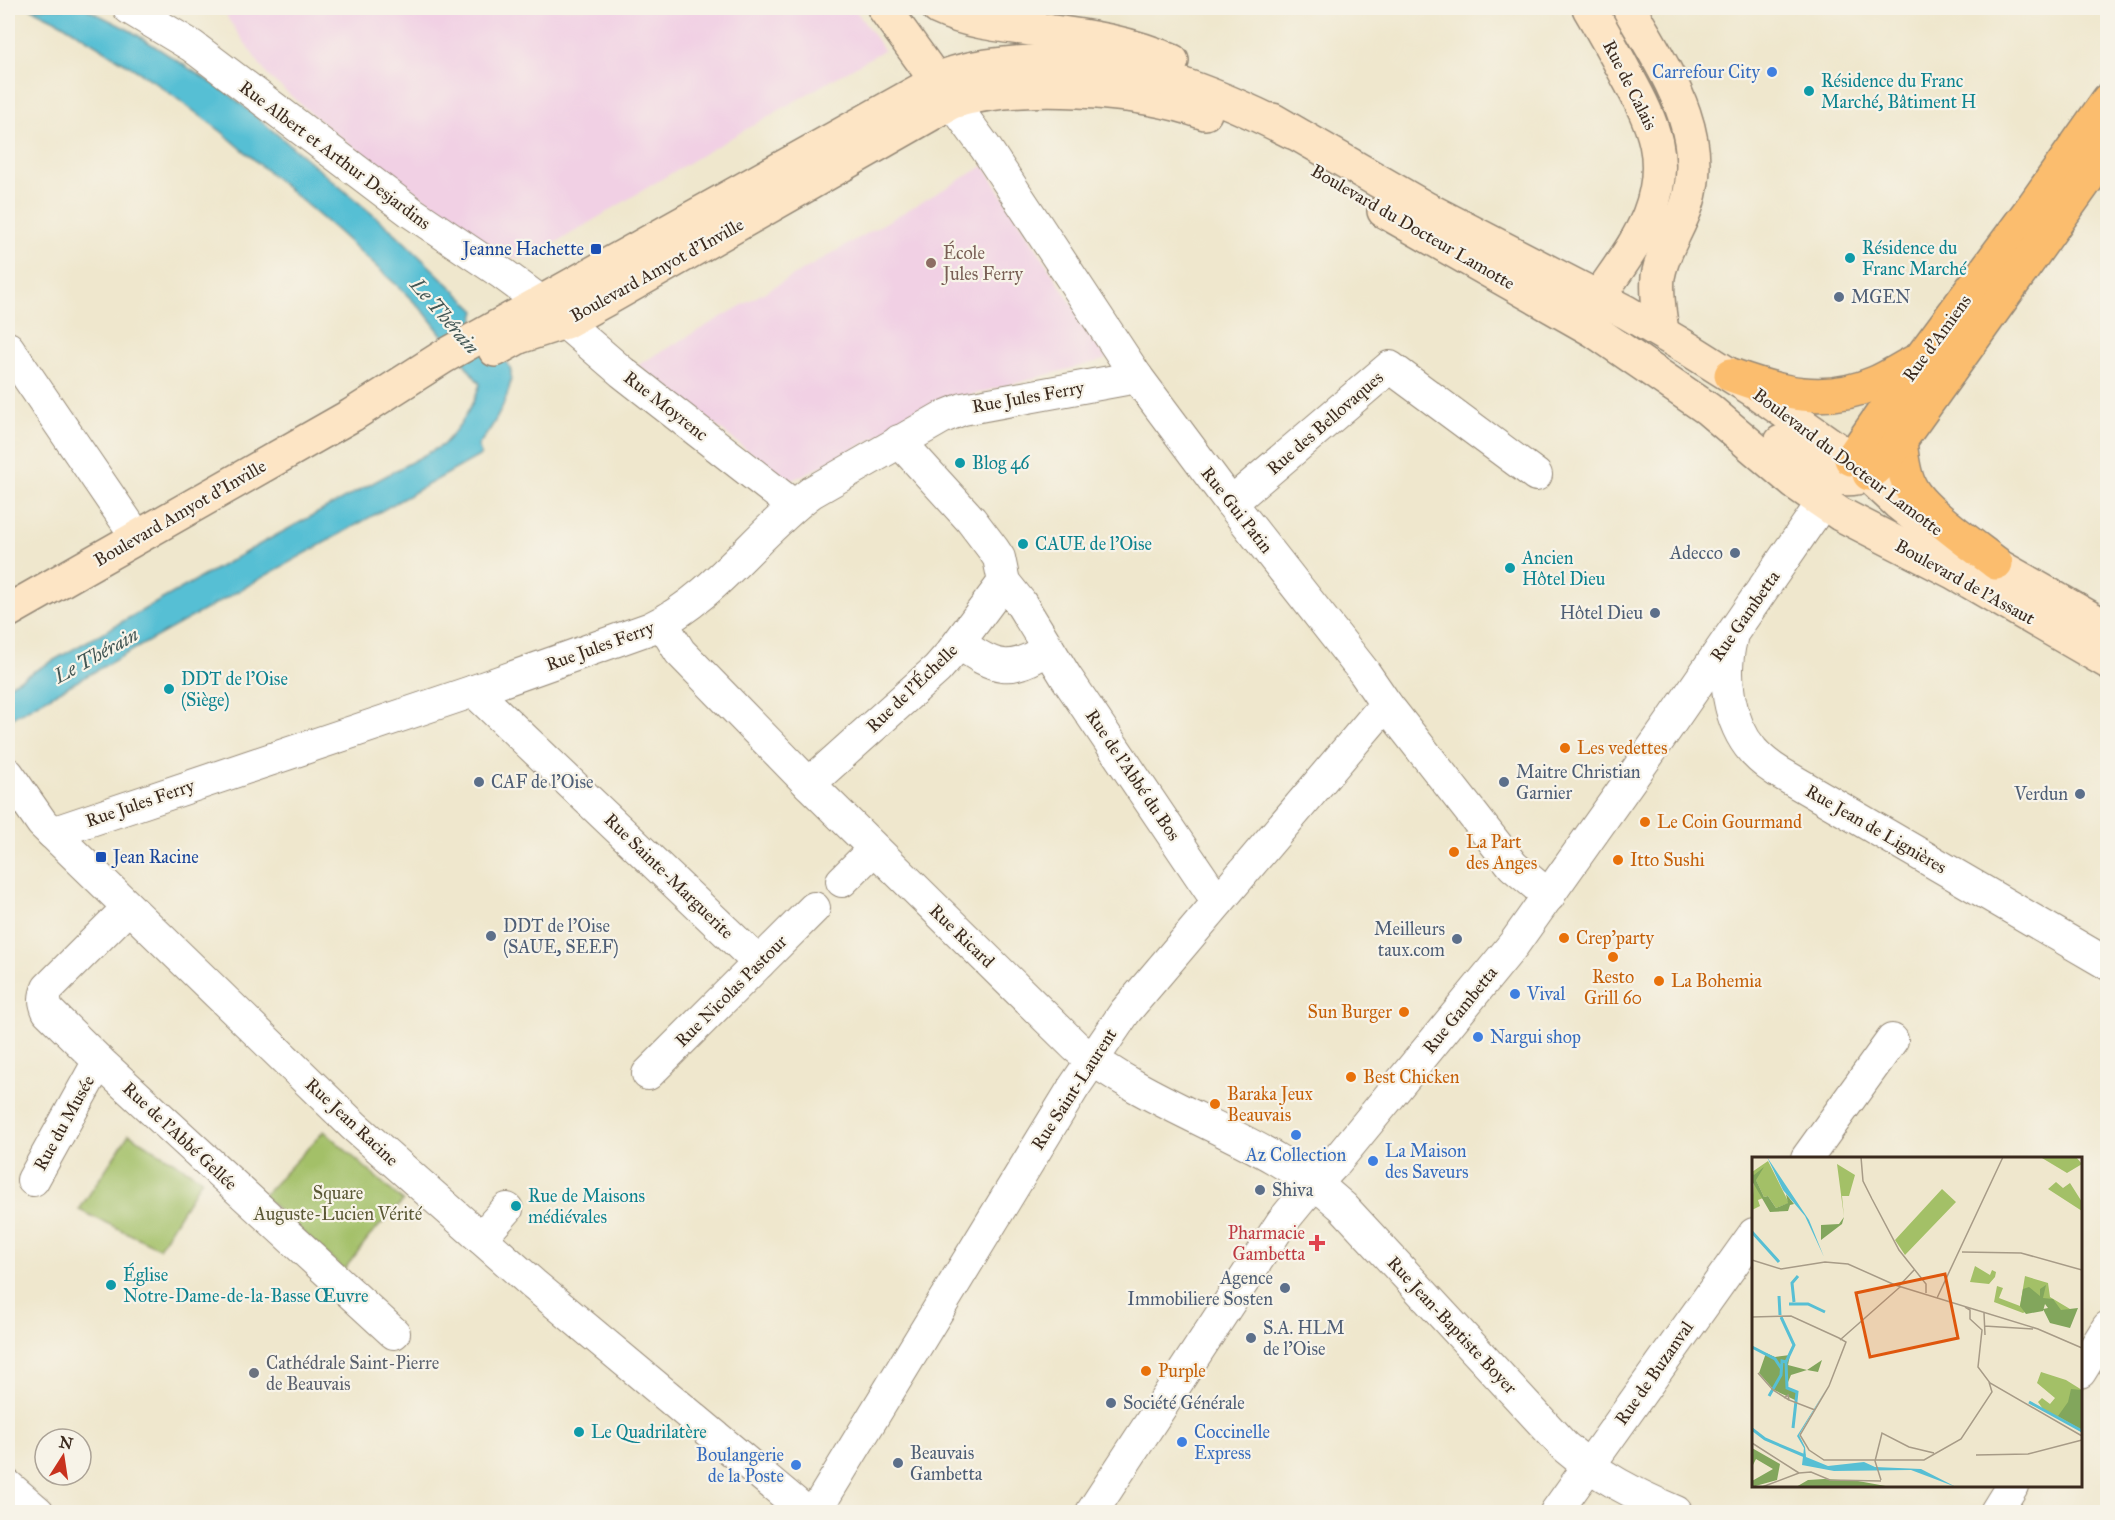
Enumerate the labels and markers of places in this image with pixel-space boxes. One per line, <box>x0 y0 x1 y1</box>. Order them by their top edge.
place label: Carrefour City <box>1652 61 1761 83</box>
marker: Carrefour City <box>1765 65 1779 79</box>
place label: Résidence du Franc Marché, Bâtiment H <box>1821 70 1976 113</box>
marker: Résidence du Franc Marché, Bâtiment H <box>1802 84 1816 98</box>
place label: Résidence du Franc Marché <box>1862 237 1967 280</box>
place label: Jeanne Hachette <box>461 238 584 261</box>
place label: École Jules Ferry <box>941 240 1024 286</box>
marker: Jeanne Hachette <box>589 242 603 256</box>
marker: Résidence du Franc Marché <box>1843 251 1857 265</box>
marker: École Jules Ferry <box>924 256 938 270</box>
place label: MGEN <box>1851 286 1911 308</box>
marker: MGEN <box>1832 290 1846 304</box>
place label: Blog 46 <box>972 452 1030 475</box>
marker: Blog 46 <box>953 456 967 470</box>
place label: CAUE de l'Oise <box>1035 533 1152 555</box>
marker: CAUE de l'Oise <box>1016 537 1030 551</box>
place label: Adecco <box>1669 542 1723 564</box>
marker: Adecco <box>1728 546 1742 560</box>
place label: Ancien Hôtel Dieu <box>1521 547 1606 590</box>
marker: Ancien Hôtel Dieu <box>1503 561 1517 575</box>
place label: Hôtel Dieu <box>1560 602 1643 624</box>
marker: Hôtel Dieu <box>1648 606 1662 620</box>
place label: DDT de l'Oise (Siège) <box>181 668 288 712</box>
marker: DDT de l'Oise (Siège) <box>162 682 176 696</box>
place label: Les vedettes <box>1577 737 1668 759</box>
marker: Les vedettes <box>1558 741 1572 755</box>
place label: Maitre Christian Garnier <box>1516 761 1641 804</box>
place label: CAF de l'Oise <box>491 771 594 793</box>
marker: CAF de l'Oise <box>472 775 486 789</box>
marker: Maitre Christian Garnier <box>1497 775 1511 789</box>
place label: Verdun <box>2013 783 2068 805</box>
marker: Verdun <box>2073 787 2087 801</box>
place label: Le Coin Gourmand <box>1657 811 1802 833</box>
marker: Le Coin Gourmand <box>1638 815 1652 829</box>
place label: La Part des Anges <box>1466 831 1537 875</box>
marker: La Part des Anges <box>1447 845 1461 859</box>
place label: Jean Racine <box>111 846 199 869</box>
place label: Itto Sushi <box>1630 849 1705 871</box>
marker: Jean Racine <box>94 850 108 864</box>
marker: Itto Sushi <box>1611 853 1625 867</box>
place label: DDT de l'Oise (SAUE, SEEF) <box>503 915 619 959</box>
place label: Meilleurs taux.com <box>1374 918 1445 961</box>
place label: Crep'party <box>1576 927 1655 949</box>
marker: DDT de l'Oise (SAUE, SEEF) <box>484 929 498 943</box>
marker: Crep'party <box>1557 931 1571 945</box>
marker: Meilleurs taux.com <box>1450 932 1464 946</box>
marker: Resto Grill 60 <box>1606 950 1620 964</box>
place label: Resto Grill 60 <box>1584 966 1642 1009</box>
place label: La Bohemia <box>1671 970 1762 992</box>
marker: La Bohemia <box>1652 974 1666 988</box>
place label: Vival <box>1526 983 1565 1005</box>
marker: Vival <box>1508 987 1522 1001</box>
place label: Sun Burger <box>1308 1001 1392 1024</box>
marker: Sun Burger <box>1397 1005 1411 1019</box>
place label: Nargui shop <box>1490 1026 1581 1049</box>
marker: Nargui shop <box>1471 1030 1485 1044</box>
place label: Best Chicken <box>1363 1066 1460 1088</box>
marker: Best Chicken <box>1344 1070 1358 1084</box>
place label: Baraka Jeux Beauvais <box>1227 1083 1313 1126</box>
marker: Baraka Jeux Beauvais <box>1208 1097 1222 1111</box>
marker: Az Collection <box>1289 1128 1303 1142</box>
place label: La Maison des Saveurs <box>1385 1140 1469 1183</box>
place label: Az Collection <box>1245 1144 1347 1166</box>
marker: La Maison des Saveurs <box>1366 1154 1380 1168</box>
place label: Shiva <box>1272 1179 1314 1201</box>
marker: Shiva <box>1253 1183 1267 1197</box>
place label: Rue de Maisons médiévales <box>528 1185 645 1228</box>
marker: Rue de Maisons médiévales <box>509 1199 523 1213</box>
place label: Pharmacie Gambetta <box>1228 1222 1305 1265</box>
marker: Pharmacie Gambetta <box>1310 1236 1324 1250</box>
place label: Église Notre-Dame-de-la-Basse Œuvre <box>123 1262 368 1307</box>
place label: Agence Immobiliere Sosten <box>1127 1267 1273 1310</box>
marker: Église Notre-Dame-de-la-Basse Œuvre <box>104 1278 118 1292</box>
marker: Agence Immobiliere Sosten <box>1278 1281 1292 1295</box>
place label: S.A. HLM de l'Oise <box>1263 1317 1345 1360</box>
marker: S.A. HLM de l'Oise <box>1244 1331 1258 1345</box>
place label: Cathédrale Saint-Pierre de Beauvais <box>266 1352 439 1395</box>
place label: Purple <box>1158 1360 1206 1382</box>
marker: Purple <box>1139 1364 1153 1378</box>
marker: Cathédrale Saint-Pierre de Beauvais <box>247 1366 261 1380</box>
place label: Société Générale <box>1123 1392 1245 1414</box>
marker: Société Générale <box>1104 1396 1118 1410</box>
place label: Le Quadrilatère <box>591 1421 707 1443</box>
place label: Coccinelle Express <box>1194 1421 1270 1464</box>
marker: Le Quadrilatère <box>572 1425 586 1439</box>
marker: Coccinelle Express <box>1175 1435 1189 1449</box>
place label: Beauvais Gambetta <box>910 1442 983 1485</box>
place label: Boulangerie de la Poste <box>696 1444 784 1487</box>
marker: Beauvais Gambetta <box>891 1456 905 1470</box>
marker: Boulangerie de la Poste <box>789 1458 803 1472</box>

